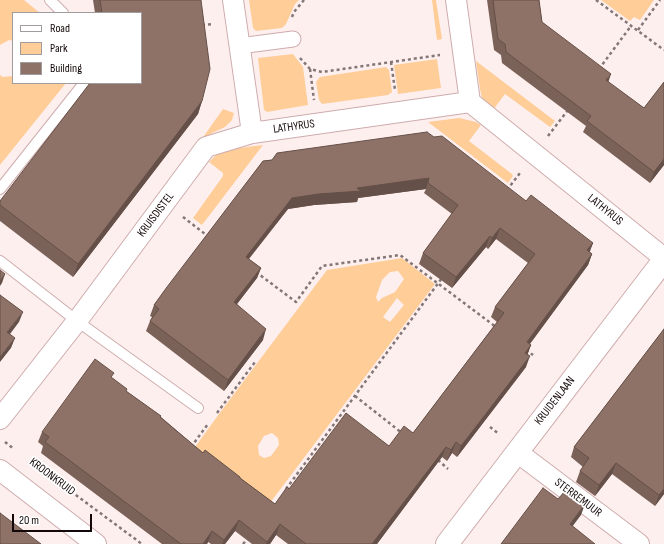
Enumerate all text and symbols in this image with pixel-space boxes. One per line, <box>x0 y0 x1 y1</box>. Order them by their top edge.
legend <box>12 12 142 84</box>
text: Road <box>50 21 70 36</box>
text: Park <box>50 41 68 56</box>
text: Building <box>50 61 82 76</box>
street label: LATHYRUS <box>272 117 316 137</box>
street label: KRUISDISTEL <box>135 190 177 240</box>
street label: LATHYRUS <box>584 191 626 229</box>
street label: KRUIDENLAAN <box>532 374 578 428</box>
street label: KROONKRUID <box>26 455 78 499</box>
street label: STERREMUUR <box>552 476 604 520</box>
scale bar <box>14 506 94 532</box>
text: 20 m <box>19 513 39 528</box>

